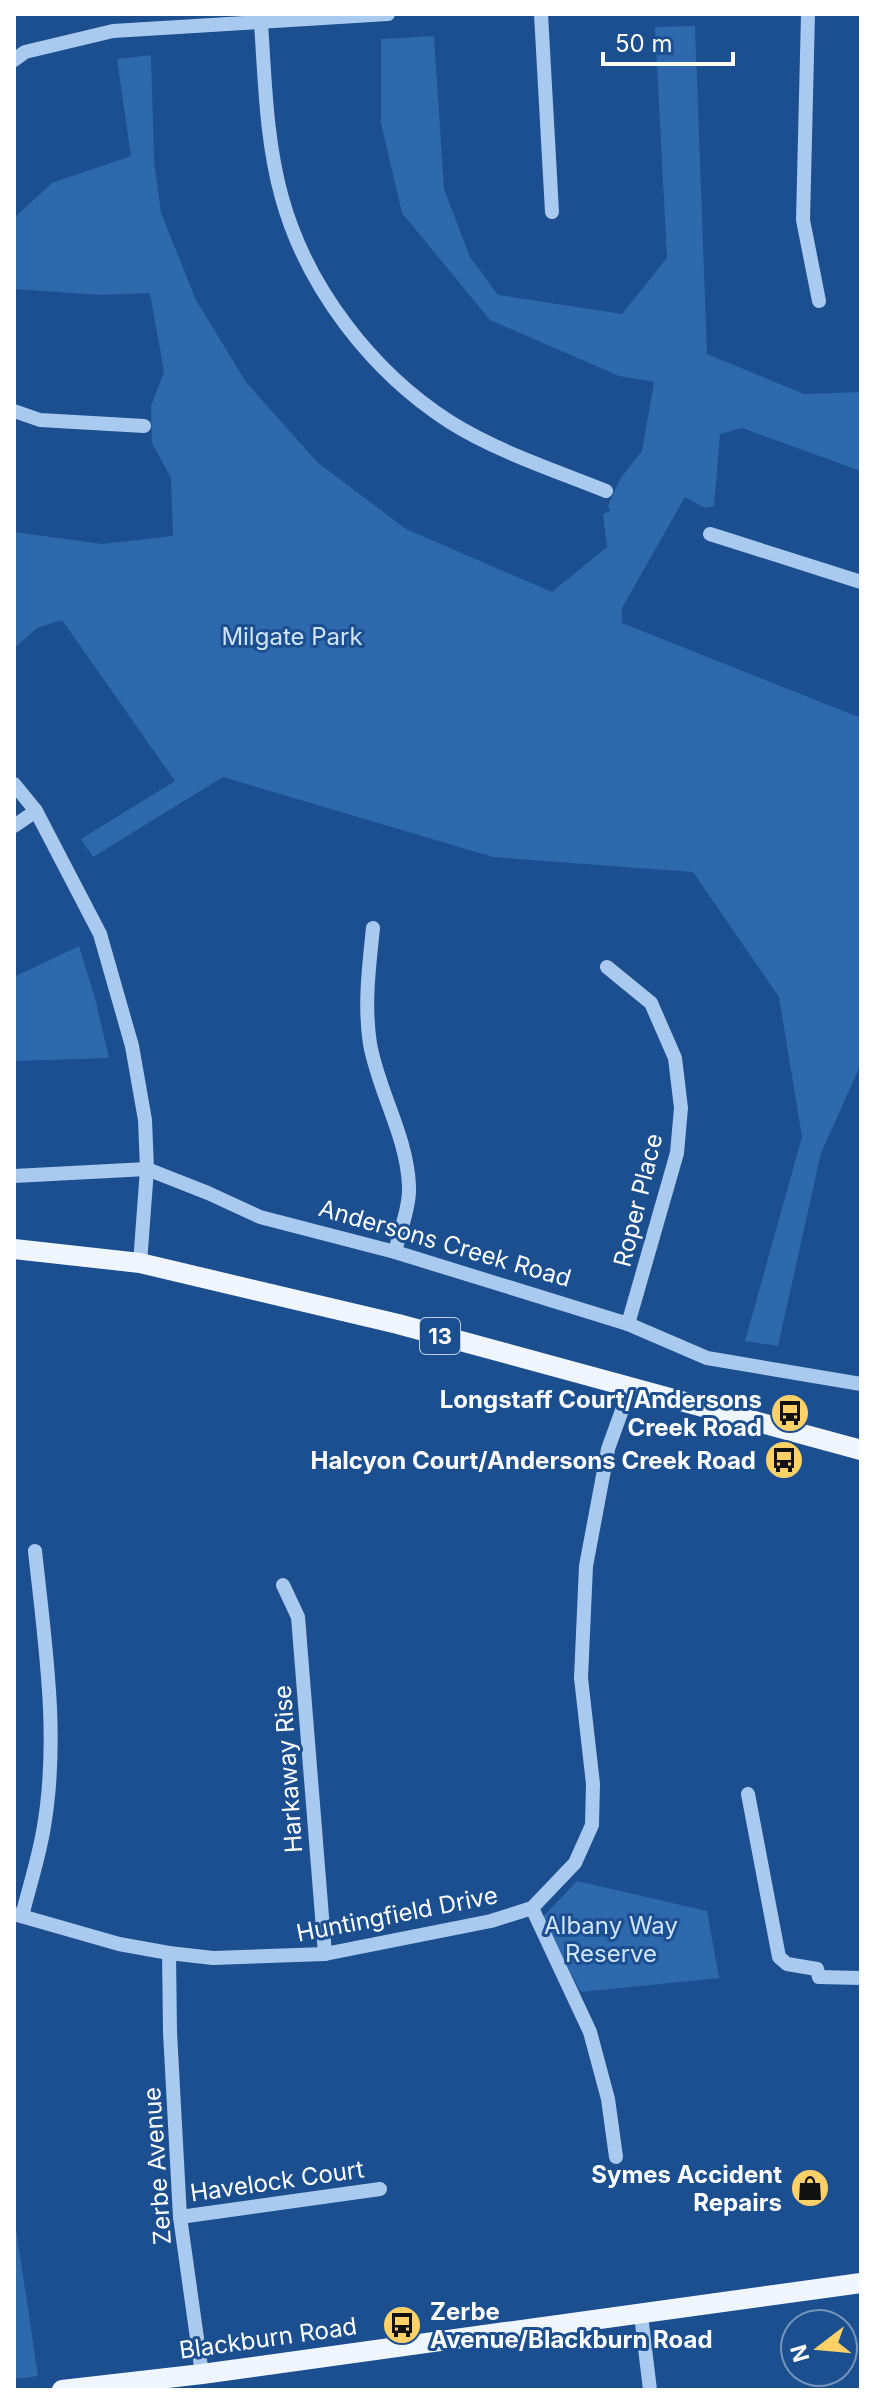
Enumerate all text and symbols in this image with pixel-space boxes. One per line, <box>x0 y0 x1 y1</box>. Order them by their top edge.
scale bar <box>603 16 733 66</box>
text: 50 m <box>615 29 673 58</box>
park label: Milgate Park <box>221 622 363 651</box>
street label: Roper Place <box>607 1130 669 1270</box>
street label: Andersons Creek Road <box>316 1193 574 1293</box>
road number: 13 <box>420 1318 460 1354</box>
place label: Longstaff Court/Andersons Creek Road <box>440 1385 762 1442</box>
bus stop icon: Longstaff Court/Andersons Creek Road <box>769 1392 811 1434</box>
bus stop icon: Halcyon Court/Andersons Creek Road <box>763 1439 805 1481</box>
place label: Halcyon Court/Andersons Creek Road <box>311 1446 756 1475</box>
street label: Harkaway Rise <box>268 1684 308 1854</box>
street label: Huntingfield Drive <box>294 1880 500 1948</box>
park label: Albany Way Reserve <box>544 1911 678 1968</box>
street label: Zerbe Avenue <box>137 2086 177 2246</box>
street label: Havelock Court <box>188 2154 366 2208</box>
place label: Symes Accident Repairs <box>591 2160 782 2217</box>
shop icon: Symes Accident Repairs <box>789 2167 831 2209</box>
place label: Zerbe Avenue/Blackburn Road <box>430 2297 713 2354</box>
bus stop icon: Zerbe Avenue/Blackburn Road <box>381 2304 423 2346</box>
north arrow <box>779 2308 859 2388</box>
street label: Blackburn Road <box>177 2311 359 2365</box>
text: N <box>785 2342 815 2365</box>

